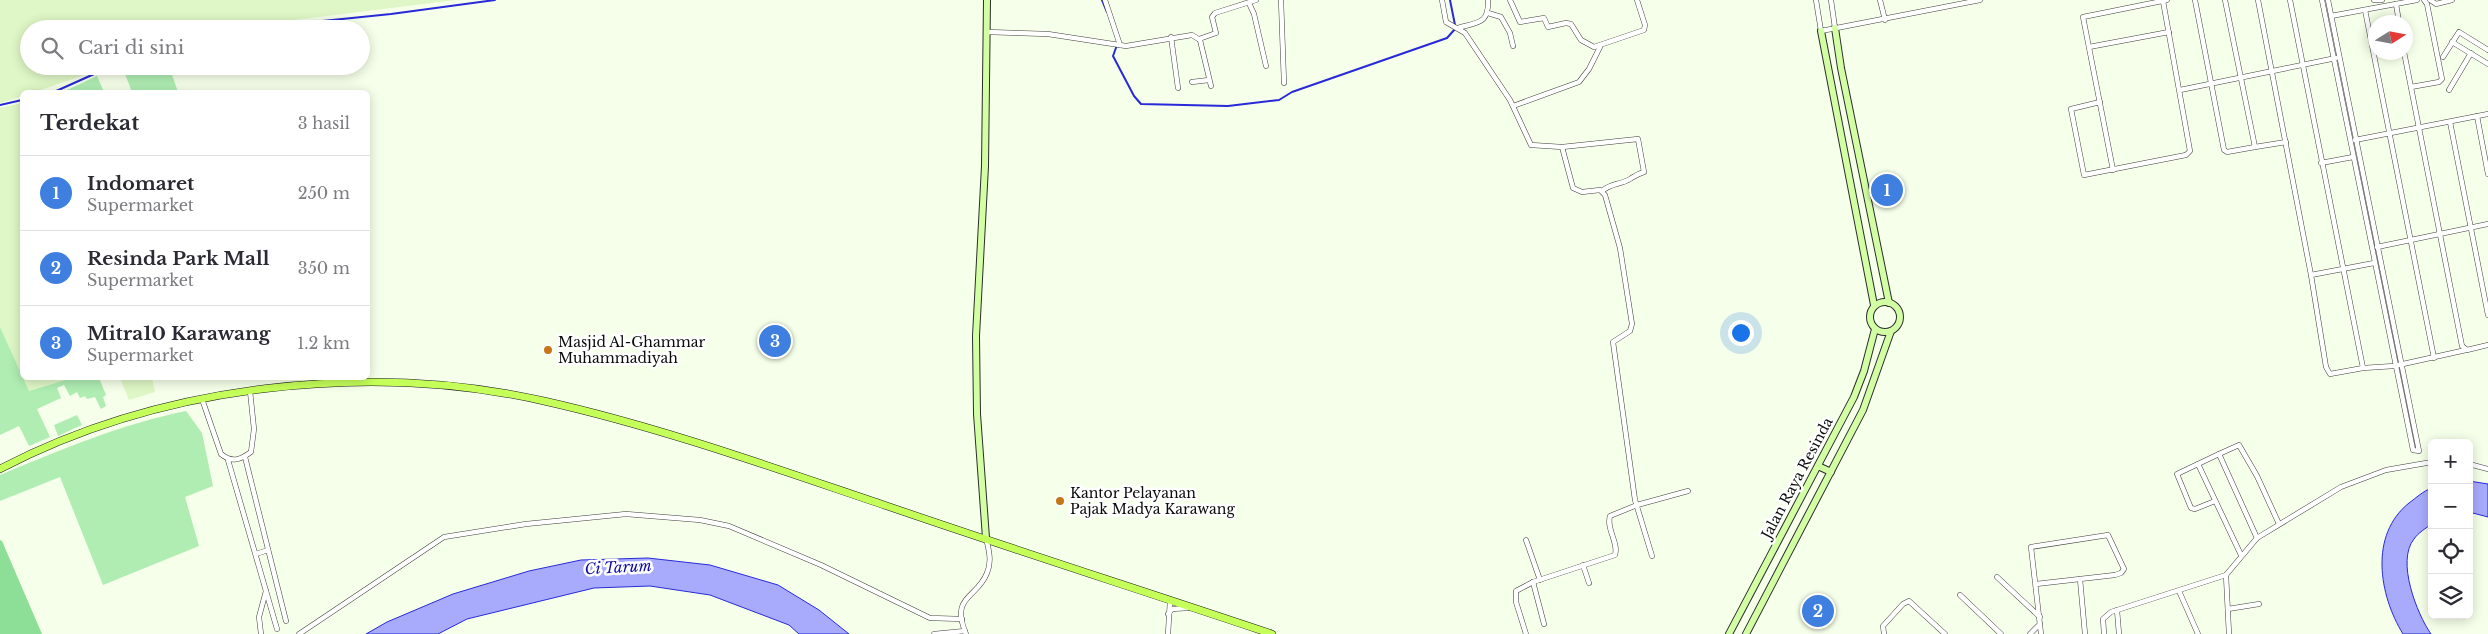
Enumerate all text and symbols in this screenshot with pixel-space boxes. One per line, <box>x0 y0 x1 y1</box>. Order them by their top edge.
north arrow <box>2368 15 2413 60</box>
search box <box>20 20 370 75</box>
icon: search <box>38 34 66 62</box>
text: Cari di sini <box>78 36 184 59</box>
text: Terdekat <box>40 110 139 136</box>
text: 3 hasil <box>298 113 350 133</box>
pin: 1 <box>1871 171 1903 209</box>
text: Indomaret <box>87 172 194 195</box>
text: 1 <box>53 183 59 203</box>
text: 250 m <box>298 183 350 203</box>
text: Supermarket <box>87 195 194 215</box>
text: Resinda Park Mall <box>87 247 270 270</box>
text: 2 <box>51 258 61 278</box>
text: 350 m <box>298 258 350 278</box>
text: Supermarket <box>87 270 194 290</box>
your location <box>1728 320 1754 346</box>
text: Mitra10 Karawang <box>87 322 270 345</box>
pin: 3 <box>759 322 791 360</box>
text: 3 <box>51 333 61 353</box>
text: 1.2 km <box>297 333 350 353</box>
place label: Masjid Al-Ghammar Muhammadiyah <box>558 333 706 367</box>
marker: Masjid Al-Ghammar Muhammadiyah <box>542 344 554 356</box>
text: Supermarket <box>87 345 194 365</box>
street label: Jalan Raya Resinda <box>1757 414 1837 543</box>
map controls <box>2428 439 2473 619</box>
button: + <box>2428 439 2473 484</box>
place label: Kantor Pelayanan Pajak Madya Karawang <box>1070 484 1235 518</box>
button: − <box>2428 484 2473 529</box>
marker: Kantor Pelayanan Pajak Madya Karawang <box>1054 495 1066 507</box>
button: locate <box>2428 529 2473 574</box>
water label: Ci Tarum <box>584 556 652 578</box>
button: layers <box>2428 574 2473 619</box>
pin: 2 <box>1802 592 1834 630</box>

